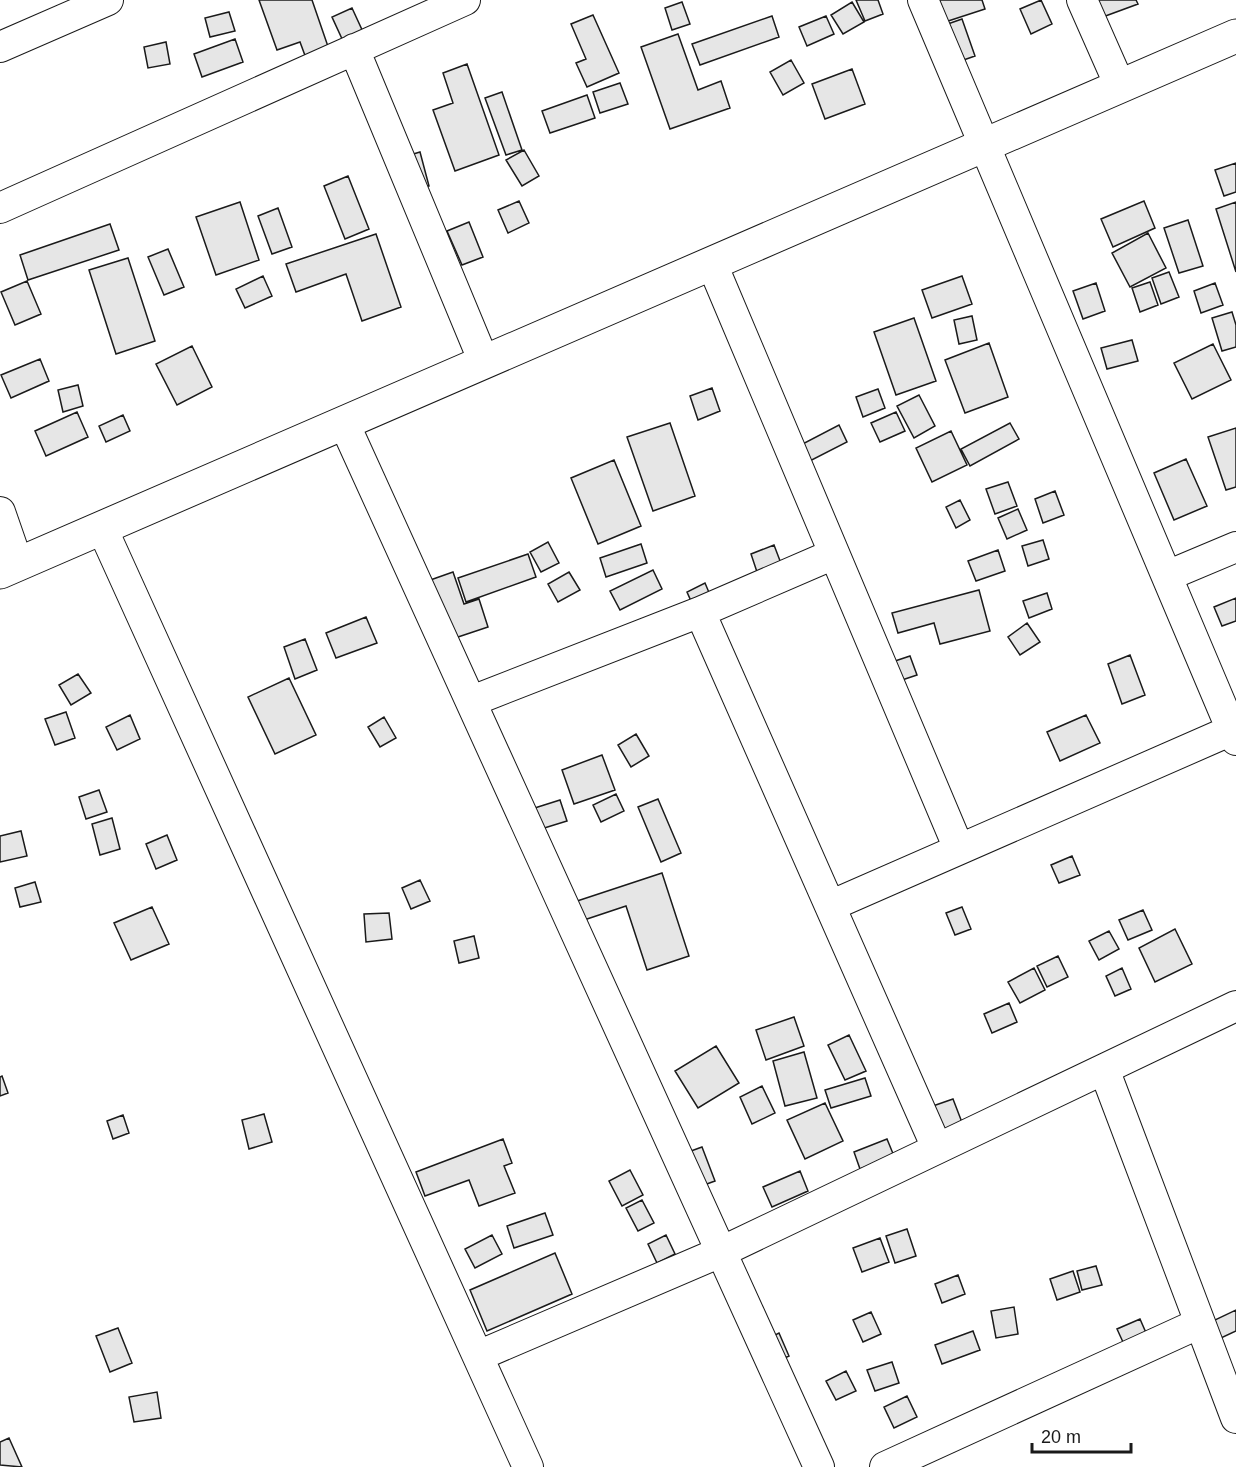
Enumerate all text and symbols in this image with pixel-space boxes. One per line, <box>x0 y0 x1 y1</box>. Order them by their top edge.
scale bar <box>1032 1416 1131 1454</box>
text: 20 m <box>1041 1427 1081 1447</box>

